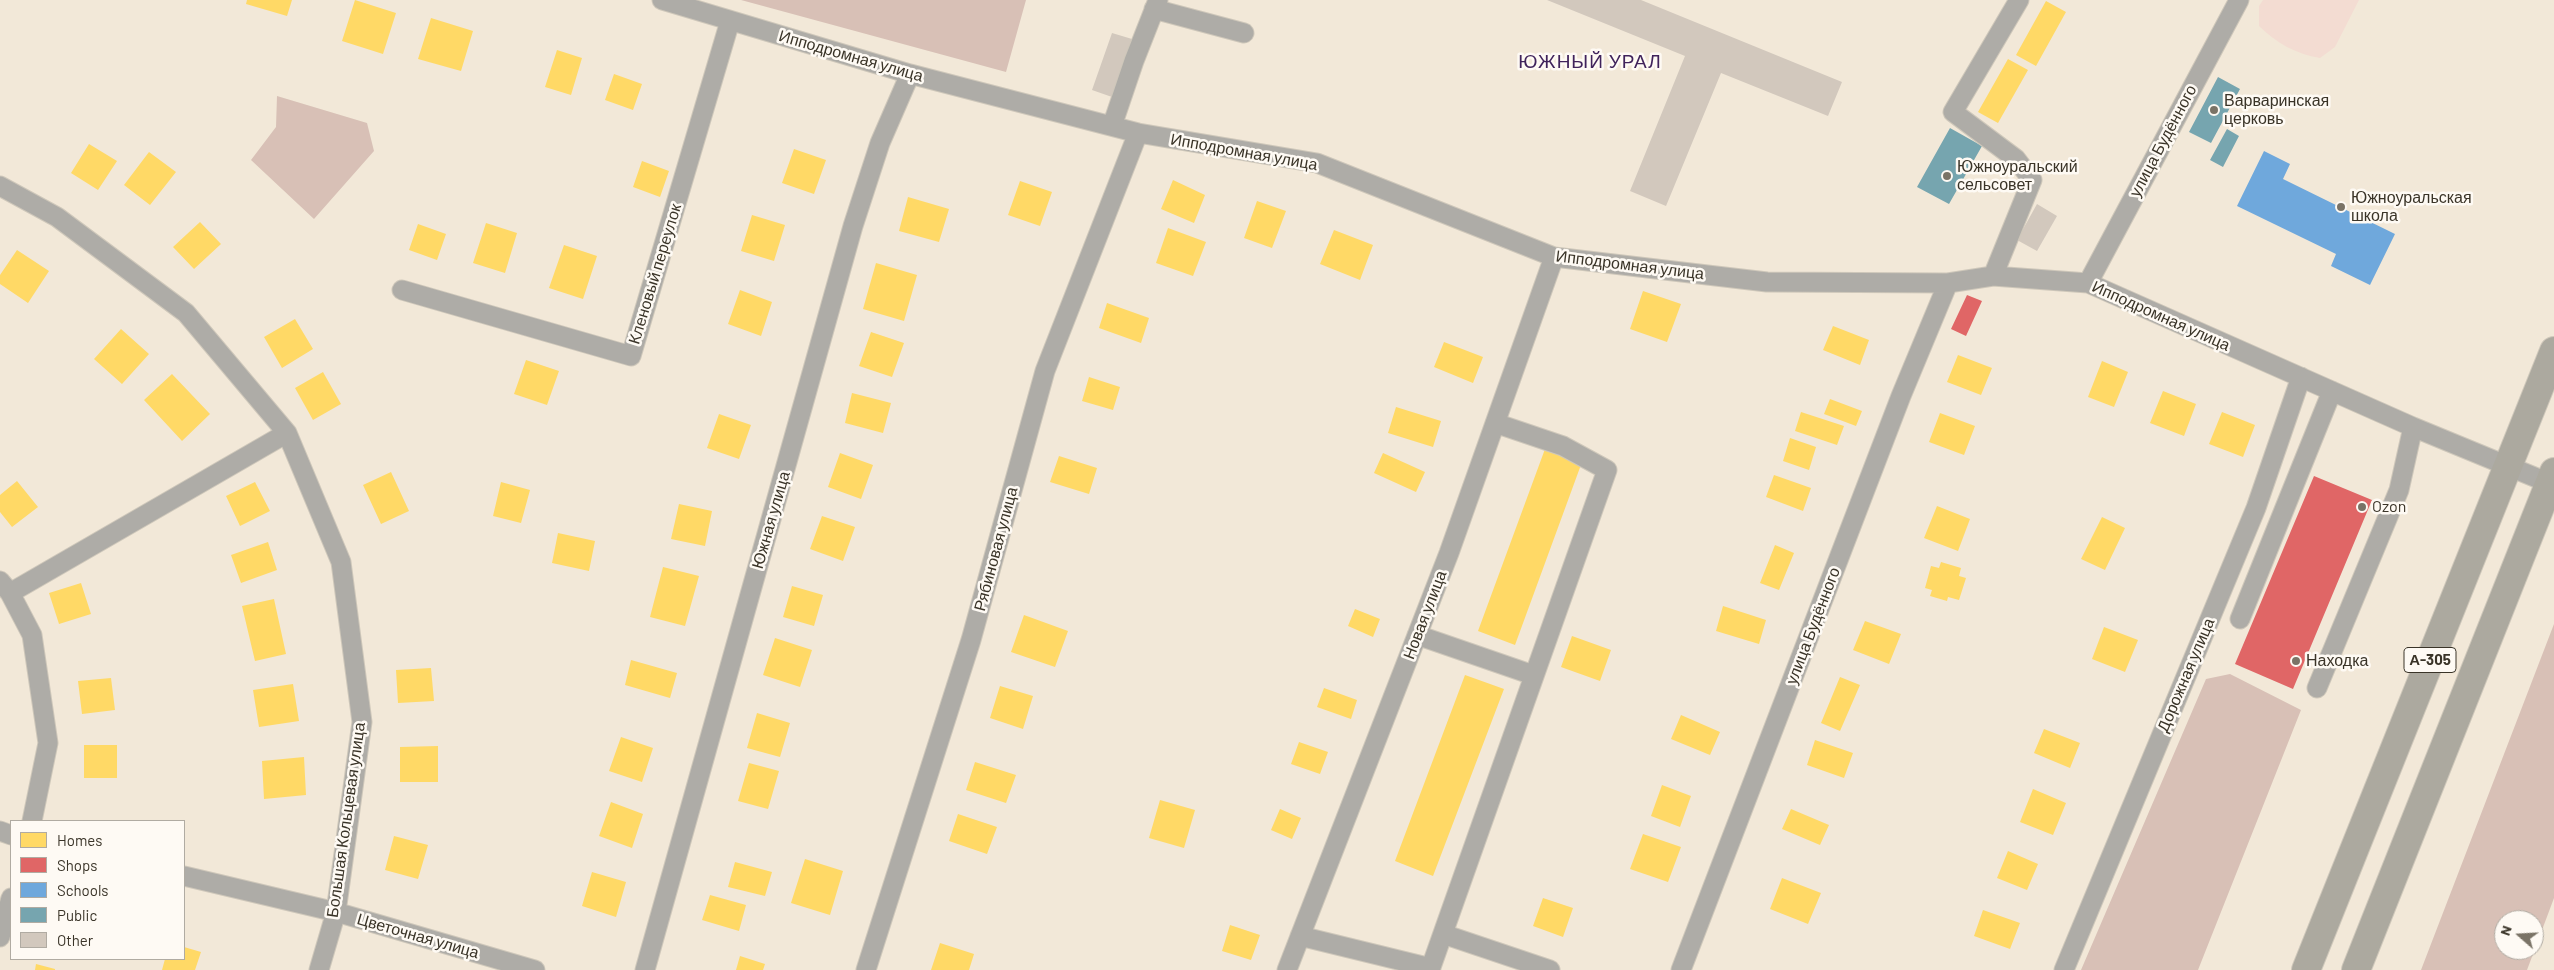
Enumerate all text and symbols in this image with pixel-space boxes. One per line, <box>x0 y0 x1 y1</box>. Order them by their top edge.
street label: Ипподромная улица <box>777 26 925 86</box>
district label: ЮЖНЫЙ УРАЛ <box>1517 51 1663 73</box>
street label: улица Будённого <box>2125 82 2201 200</box>
place label: Варваринская церковь <box>2224 91 2329 129</box>
marker: Варваринская церковь <box>2208 104 2220 116</box>
street label: Ипподромная улица <box>1169 130 1319 174</box>
place label: Южноуральский сельсовет <box>1957 157 2078 195</box>
marker: Южноуральский сельсовет <box>1941 170 1953 182</box>
place label: Южноуральская школа <box>2351 188 2472 226</box>
marker: Южноуральская школа <box>2335 201 2347 213</box>
street label: Кленовый переулок <box>625 202 685 346</box>
street label: Ипподромная улица <box>1555 246 1705 284</box>
street label: Ипподромная улица <box>2089 277 2233 355</box>
street label: Южная улица <box>748 469 794 571</box>
street label: Рябиновая улица <box>970 485 1022 613</box>
place label: Ozon <box>2372 497 2406 517</box>
marker: Ozon <box>2356 501 2368 513</box>
street label: улица Будённого <box>1782 565 1844 687</box>
street label: Новая улица <box>1399 568 1451 662</box>
street label: Дорожная улица <box>2153 615 2219 735</box>
road number: А-305 <box>2404 648 2456 672</box>
place label: Находка <box>2306 651 2368 671</box>
marker: Находка <box>2290 655 2302 667</box>
street label: Большая Кольцевая улица <box>323 721 369 919</box>
legend <box>10 820 185 960</box>
text: Homes <box>57 831 102 849</box>
text: Shops <box>57 856 97 874</box>
text: Schools <box>57 881 109 899</box>
text: Public <box>57 906 97 924</box>
street label: Цветочная улица <box>355 909 481 963</box>
north arrow <box>2494 910 2544 960</box>
text: N <box>2496 923 2515 937</box>
text: Other <box>57 931 93 949</box>

